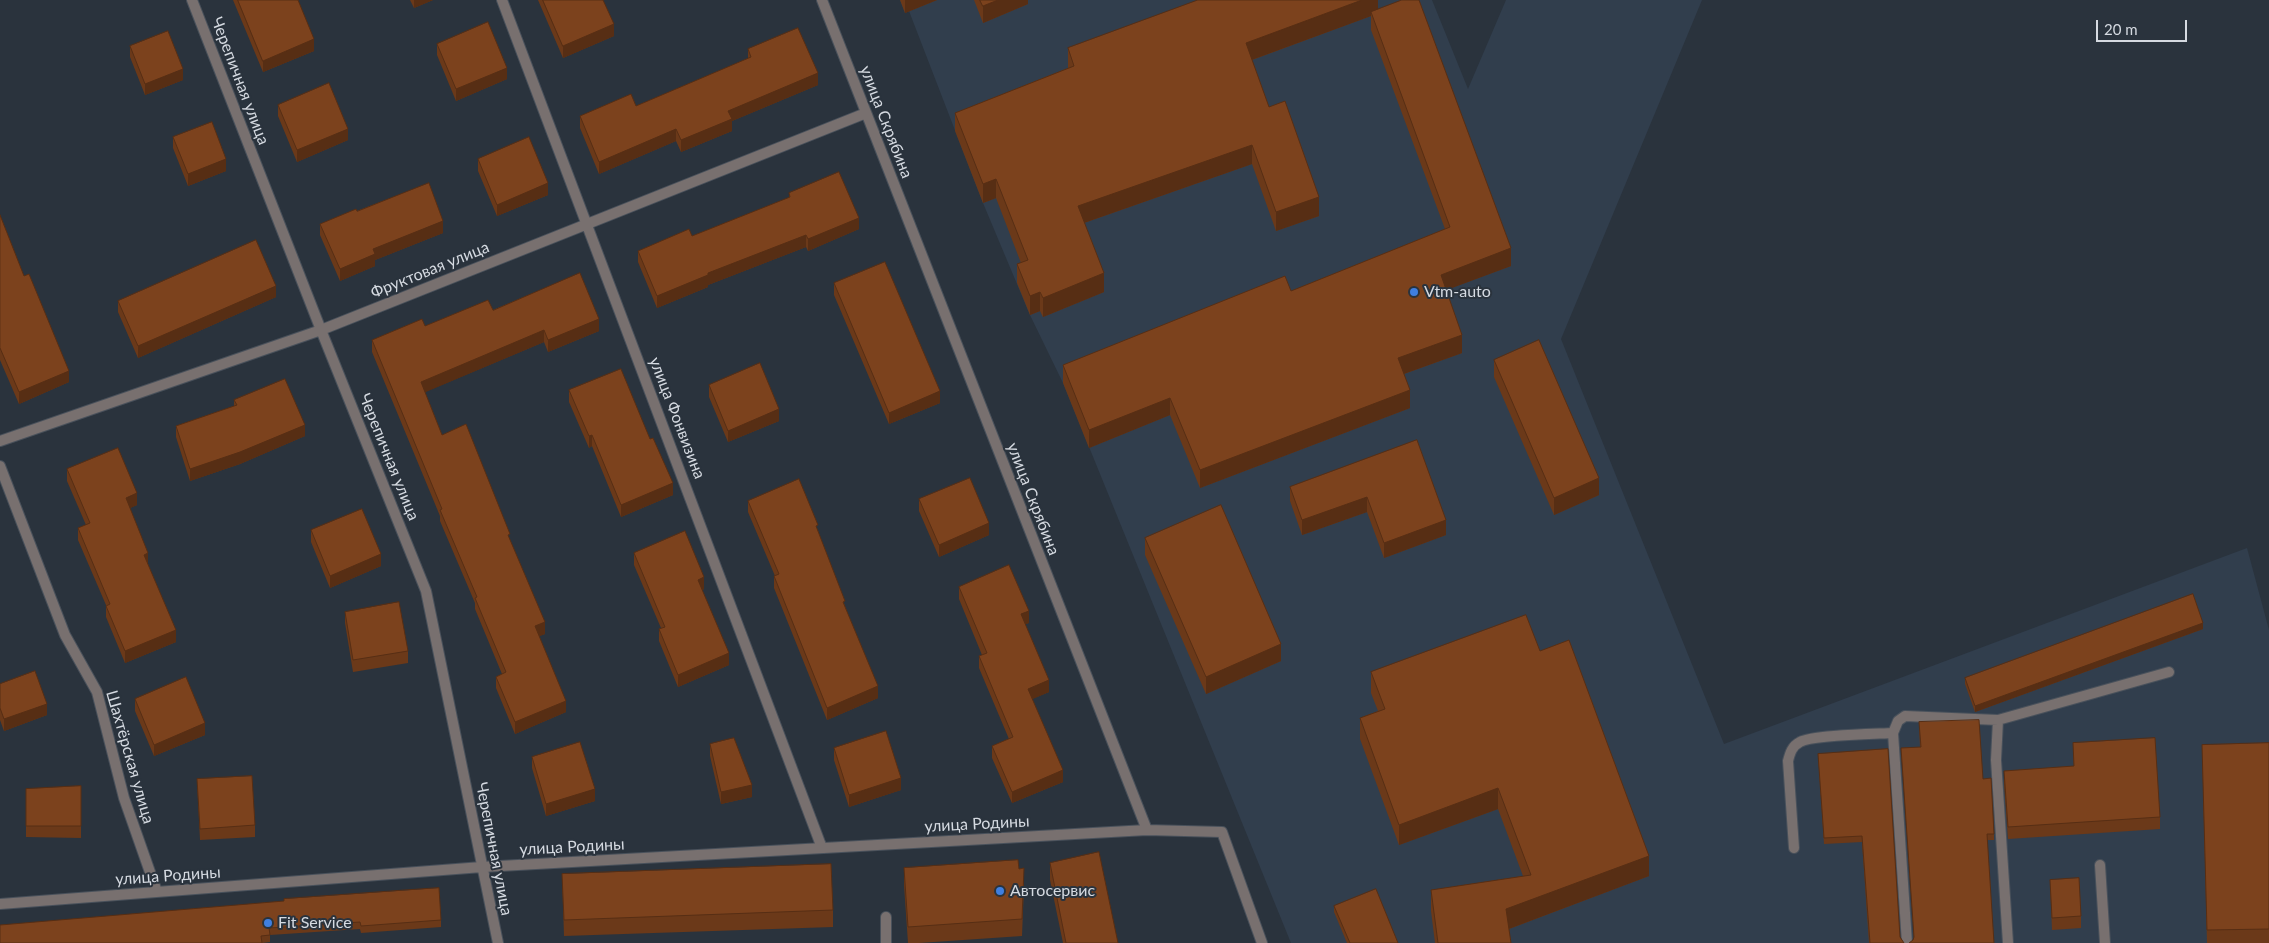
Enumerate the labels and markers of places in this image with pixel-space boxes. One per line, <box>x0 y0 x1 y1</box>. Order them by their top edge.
place label: Vtm-auto <box>1424 282 1491 302</box>
marker: Vtm-auto <box>1408 286 1420 298</box>
place label: Автосервис <box>1010 881 1095 901</box>
marker: Автосервис <box>994 885 1006 897</box>
place label: Fit Service <box>278 913 352 933</box>
marker: Fit Service <box>262 917 274 929</box>

